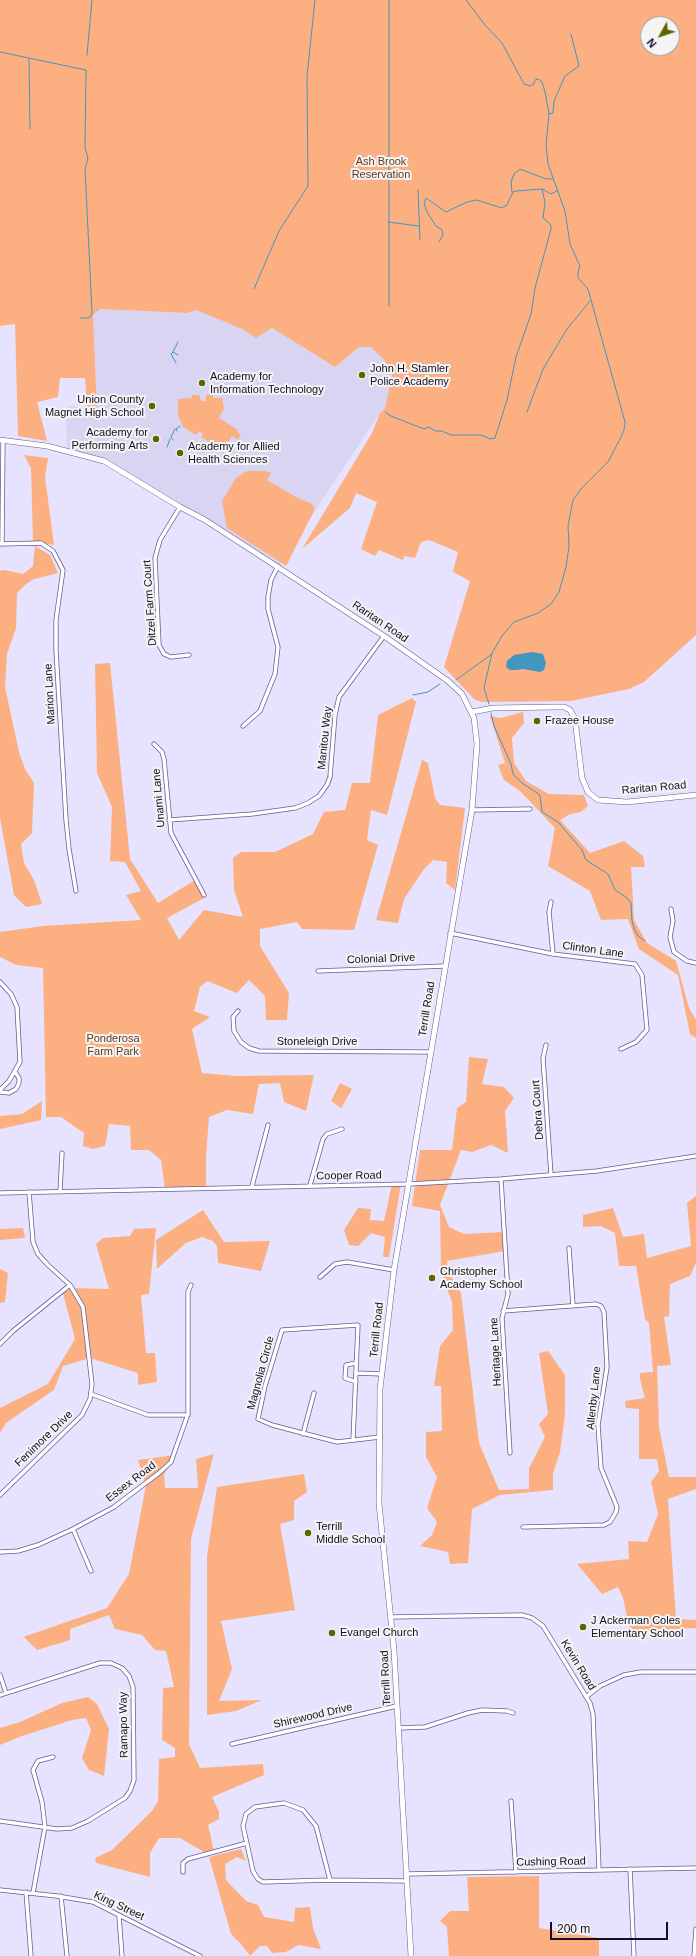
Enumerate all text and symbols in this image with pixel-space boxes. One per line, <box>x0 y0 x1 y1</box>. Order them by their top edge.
north arrow <box>640 16 680 56</box>
text: N <box>644 36 659 50</box>
park label: Ash Brook Reservation <box>352 155 410 181</box>
place label: John H. Stamler Police Academy <box>370 362 449 388</box>
place label: Academy for Information Technology <box>210 370 324 396</box>
marker: John H. Stamler Police Academy <box>357 370 367 380</box>
marker: Academy for Information Technology <box>197 378 207 388</box>
place label: Union County Magnet High School <box>45 393 144 419</box>
marker: Union County Magnet High School <box>147 401 157 411</box>
place label: Academy for Performing Arts <box>72 426 148 452</box>
marker: Academy for Performing Arts <box>151 434 161 444</box>
place label: Academy for Allied Health Sciences <box>188 440 280 466</box>
marker: Academy for Allied Health Sciences <box>175 448 185 458</box>
street label: Ditzel Farm Court <box>140 560 160 646</box>
street label: Raritan Road <box>349 598 411 646</box>
street label: Marion Lane <box>42 663 58 725</box>
street label: Manitou Way <box>315 706 335 770</box>
place label: Frazee House <box>545 714 614 728</box>
marker: Frazee House <box>532 716 542 726</box>
street label: Unami Lane <box>150 768 168 828</box>
street label: Raritan Road <box>621 779 687 797</box>
street label: Clinton Lane <box>561 939 625 961</box>
street label: Colonial Drive <box>347 951 415 967</box>
street label: Terrill Road <box>416 980 438 1038</box>
park label: Ponderosa Farm Park <box>86 1032 140 1058</box>
street label: Stoneleigh Drive <box>277 1035 357 1049</box>
street label: Debra Court <box>529 1080 547 1140</box>
street label: Cooper Road <box>316 1169 382 1183</box>
place label: Christopher Academy School <box>440 1265 523 1291</box>
marker: Christopher Academy School <box>427 1273 437 1283</box>
street label: Terrill Road <box>368 1302 386 1358</box>
street label: Heritage Lane <box>488 1317 504 1387</box>
street label: Magnolia Circle <box>245 1335 277 1411</box>
street label: Allenby Lane <box>584 1366 604 1430</box>
street label: Fenimore Drive <box>12 1408 76 1470</box>
street label: Essex Road <box>103 1459 159 1505</box>
place label: Terrill Middle School <box>316 1520 385 1546</box>
marker: Terrill Middle School <box>303 1528 313 1538</box>
place label: J Ackerman Coles Elementary School <box>591 1614 683 1640</box>
marker: J Ackerman Coles Elementary School <box>578 1622 588 1632</box>
place label: Evangel Church <box>340 1626 418 1640</box>
marker: Evangel Church <box>327 1628 337 1638</box>
street label: Kevin Road <box>558 1637 598 1693</box>
street label: Terrill Road <box>378 1650 394 1706</box>
street label: Ramapo Way <box>117 1692 131 1758</box>
street label: Shirewood Drive <box>272 1700 354 1732</box>
street label: Cushing Road <box>516 1855 586 1869</box>
street label: King Street <box>92 1889 146 1923</box>
scale bar <box>552 1914 670 1940</box>
text: 200 m <box>557 1922 590 1936</box>

